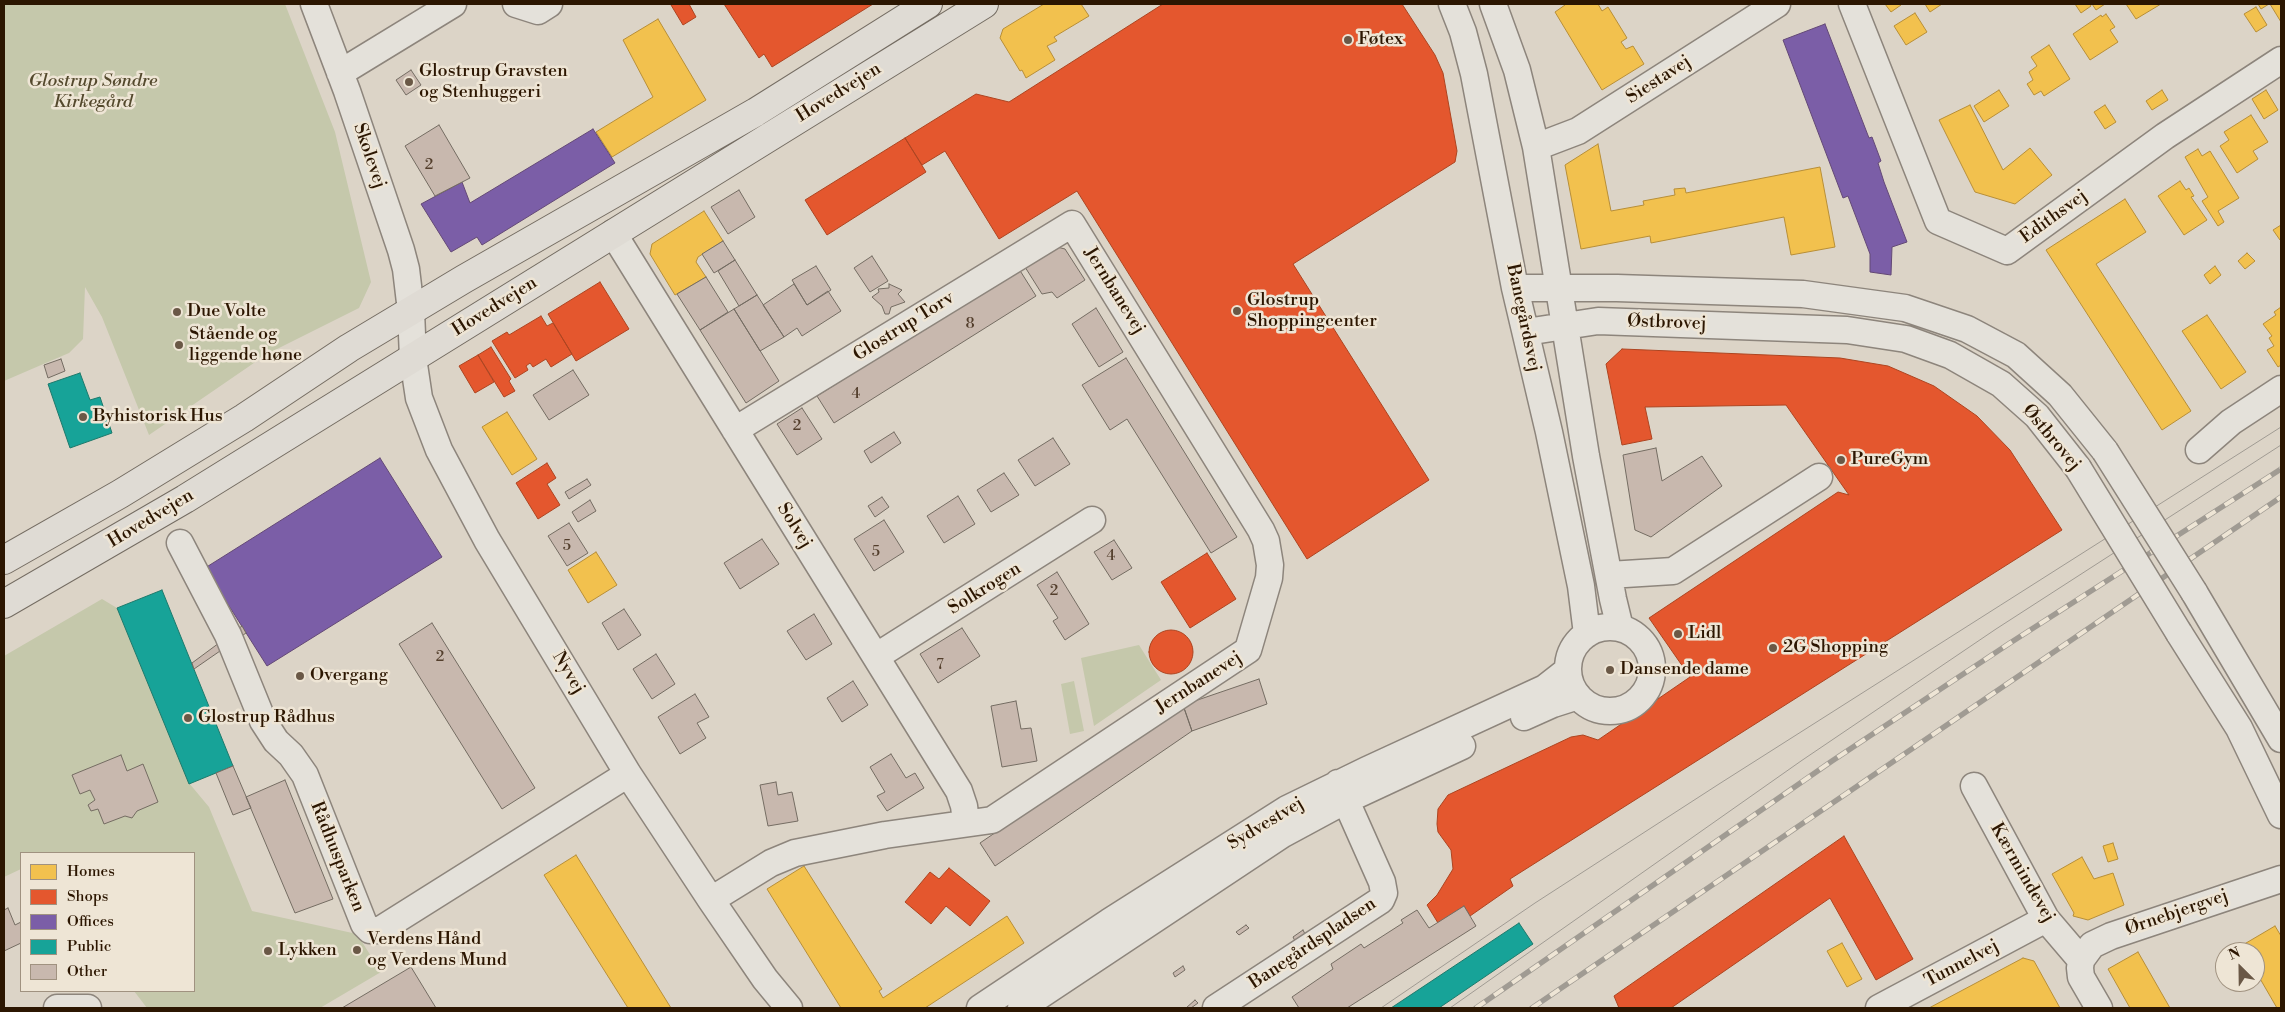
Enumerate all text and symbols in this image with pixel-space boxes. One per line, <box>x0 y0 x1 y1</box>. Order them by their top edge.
place label: Føtex <box>1358 29 1403 51</box>
marker: Føtex <box>1342 34 1354 46</box>
street label: Siestavej <box>1623 51 1695 109</box>
street label: Hovedvejen <box>793 58 885 128</box>
place label: Glostrup Gravsten og Stenhuggeri <box>419 61 568 104</box>
park label: Glostrup Søndre Kirkegård <box>29 71 157 114</box>
marker: Glostrup Gravsten og Stenhuggeri <box>403 76 415 88</box>
street label: Skolevej <box>348 120 390 192</box>
house number: 2 <box>425 156 433 174</box>
street label: Edithsvej <box>2016 185 2092 249</box>
street label: Jernbanevej <box>1079 244 1149 338</box>
street label: Banegårdsvej <box>1501 262 1545 374</box>
street label: Hovedvejen <box>449 272 541 342</box>
street label: Glostrup Torv <box>850 288 958 366</box>
place label: Glostrup Shoppingcenter <box>1247 290 1377 332</box>
place label: Due Volte <box>187 301 266 323</box>
marker: Glostrup Shoppingcenter <box>1231 305 1243 317</box>
marker: Due Volte <box>171 306 183 318</box>
street label: Østbrovej <box>1627 311 1707 335</box>
house number: 8 <box>965 315 975 333</box>
place label: Stående og liggende høne <box>189 324 302 366</box>
marker: Stående og liggende høne <box>173 339 185 351</box>
house number: 4 <box>852 385 860 403</box>
street label: Østbrovej <box>2017 401 2085 475</box>
place label: Byhistorisk Hus <box>93 406 223 428</box>
marker: Byhistorisk Hus <box>77 411 89 423</box>
house number: 2 <box>793 417 801 435</box>
place label: PureGym <box>1851 449 1928 471</box>
marker: PureGym <box>1835 454 1847 466</box>
street label: Hovedvejen <box>104 485 198 553</box>
street label: Solvej <box>772 499 816 553</box>
house number: 5 <box>563 537 571 555</box>
house number: 5 <box>872 543 880 561</box>
house number: 4 <box>1107 547 1115 565</box>
street label: Solkrogen <box>945 558 1025 620</box>
house number: 2 <box>1050 582 1058 600</box>
place label: Lidl <box>1688 623 1721 645</box>
marker: Lidl <box>1672 628 1684 640</box>
place label: 2G Shopping <box>1783 637 1888 659</box>
marker: 2G Shopping <box>1767 642 1779 654</box>
street label: Jernbanevej <box>1152 647 1246 719</box>
house number: 2 <box>436 648 444 666</box>
street label: Nyvej <box>547 648 589 698</box>
house number: 7 <box>936 656 944 674</box>
place label: Dansende dame <box>1620 659 1749 681</box>
marker: Dansende dame <box>1604 664 1616 676</box>
place label: Overgang <box>310 665 388 687</box>
marker: Overgang <box>294 670 306 682</box>
place label: Glostrup Rådhus <box>198 707 335 729</box>
marker: Glostrup Rådhus <box>182 712 194 724</box>
street label: Sydvestvej <box>1224 793 1308 855</box>
street label: Rådhusparken <box>305 799 369 915</box>
street label: Kærmindevej <box>1985 820 2059 926</box>
legend <box>20 852 195 992</box>
text: Homes <box>67 862 115 881</box>
street label: Ørnebjergvej <box>2123 885 2231 941</box>
text: Shops <box>67 887 108 906</box>
street label: Banegårdspladsen <box>1245 894 1381 994</box>
text: Offices <box>67 912 114 931</box>
place label: Verdens Hånd og Verdens Mund <box>367 929 507 972</box>
street label: Tunnelvej <box>1921 935 2003 993</box>
text: Public <box>67 937 111 956</box>
place label: Lykken <box>278 940 337 962</box>
north arrow <box>2215 942 2265 992</box>
marker: Verdens Hånd og Verdens Mund <box>351 944 363 956</box>
text: N <box>2226 944 2243 965</box>
marker: Lykken <box>262 945 274 957</box>
text: Other <box>67 962 107 981</box>

